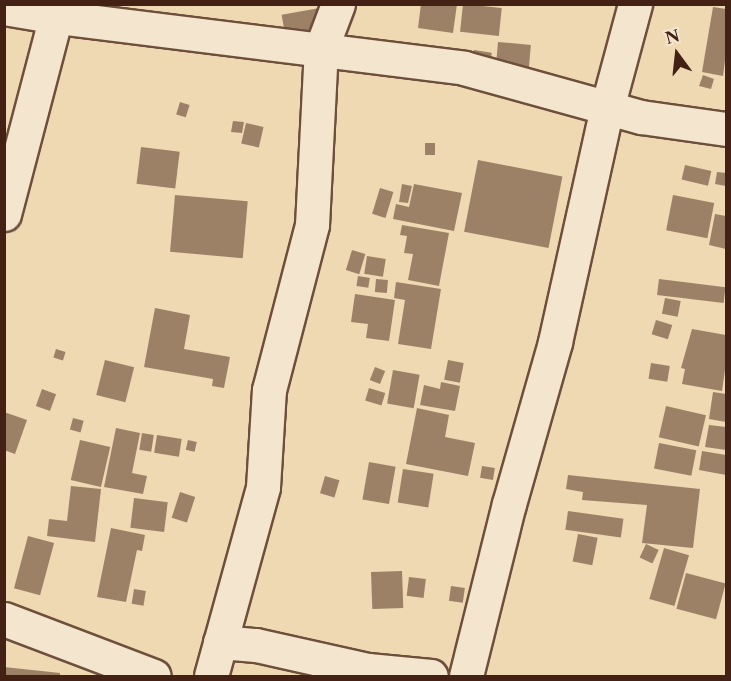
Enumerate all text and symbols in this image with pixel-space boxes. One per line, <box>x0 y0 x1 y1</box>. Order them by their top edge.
north arrow <box>647 24 707 84</box>
text: N <box>663 25 682 48</box>

